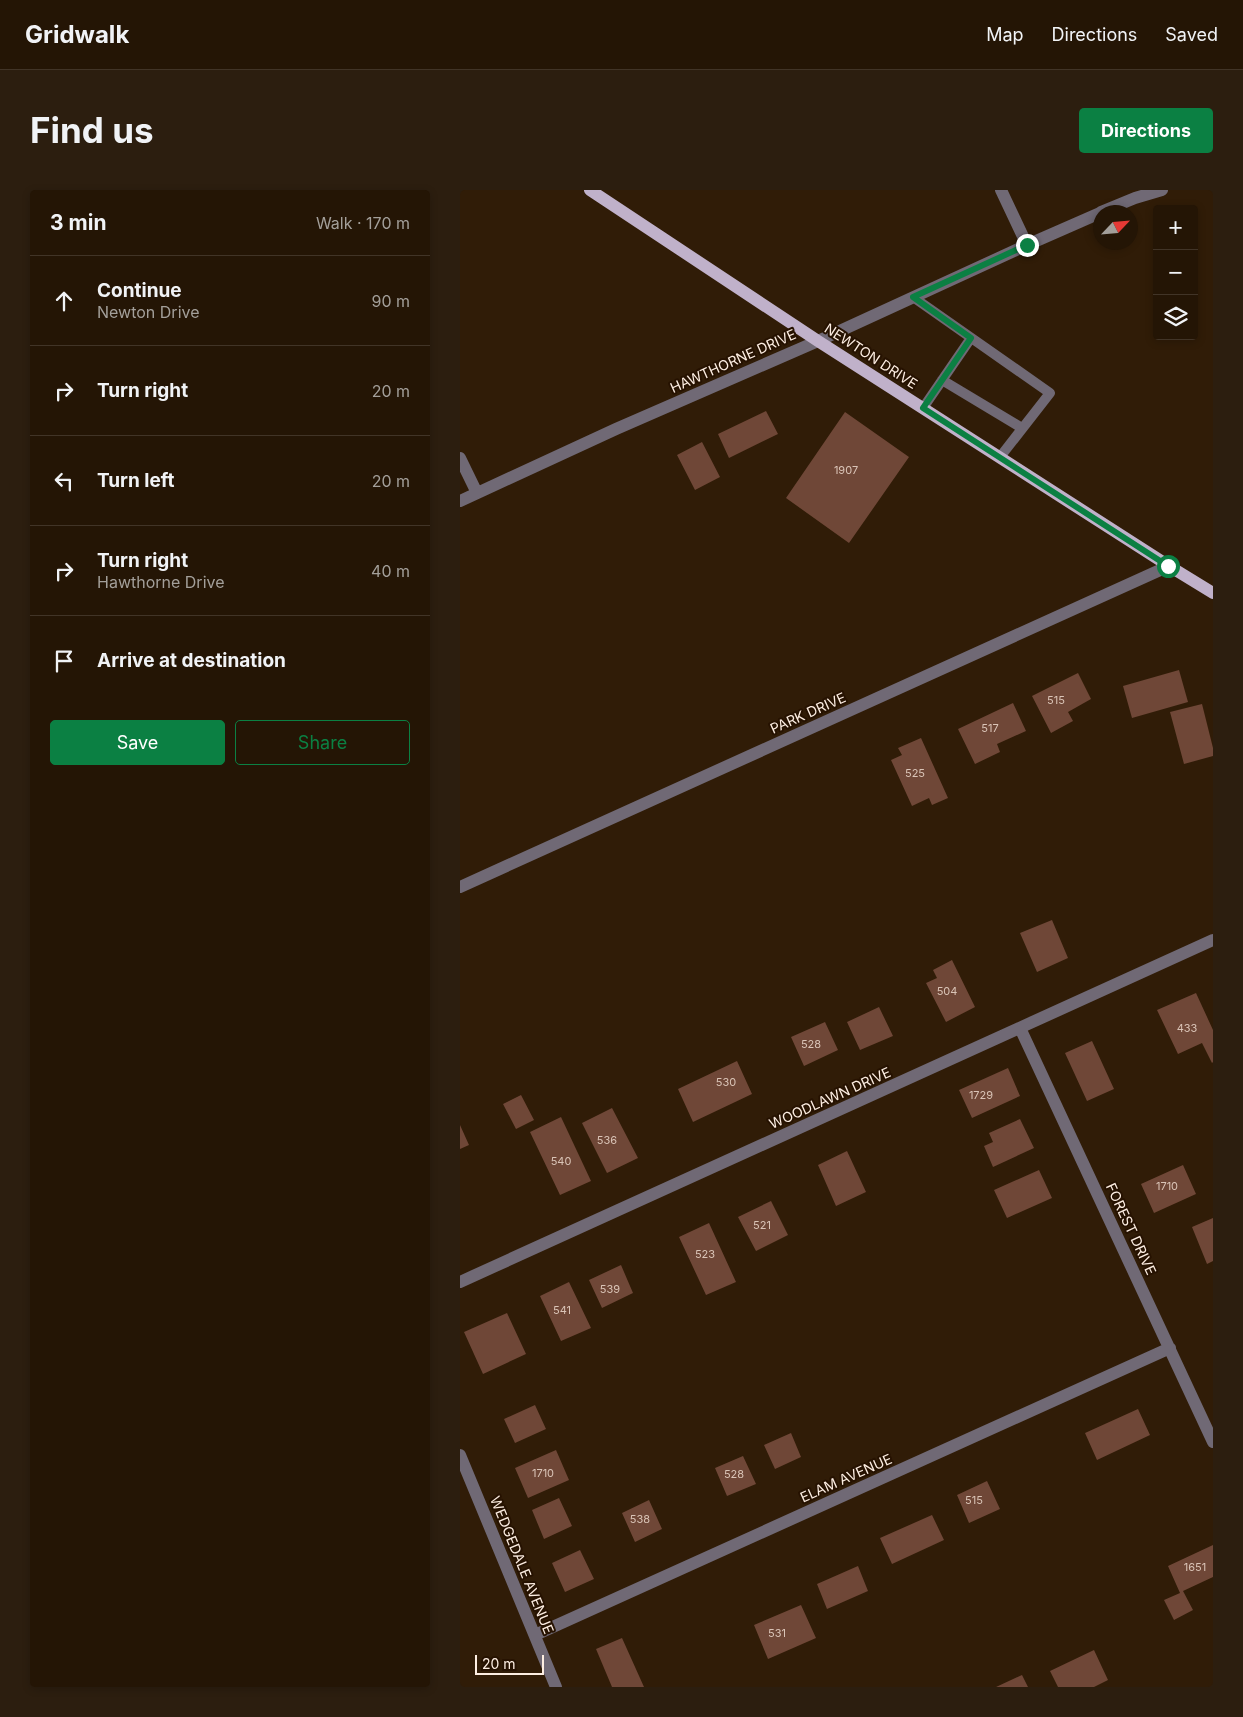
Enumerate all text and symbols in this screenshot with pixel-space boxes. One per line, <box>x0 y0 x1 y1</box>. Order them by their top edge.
text: Gridwalk <box>25 20 129 49</box>
text: Map <box>986 24 1024 45</box>
text: Directions <box>1052 24 1137 45</box>
text: Saved <box>1165 24 1218 45</box>
button: Directions <box>1079 108 1213 153</box>
text: Find us <box>30 109 154 151</box>
north arrow <box>1093 205 1138 250</box>
map controls <box>1153 205 1198 340</box>
button: + <box>1153 205 1198 250</box>
text: 3 min <box>50 210 106 235</box>
text: Walk · 170 m <box>316 213 410 233</box>
route end <box>1016 234 1039 257</box>
button: − <box>1153 250 1198 295</box>
text: Continue <box>97 279 182 302</box>
icon: ahead <box>50 287 78 315</box>
text: 90 m <box>371 291 410 311</box>
button: layers <box>1153 295 1198 340</box>
text: Newton Drive <box>97 302 200 322</box>
street label: NEWTON DRIVE <box>822 319 921 392</box>
street label: HAWTHORNE DRIVE <box>667 325 798 396</box>
icon: right <box>50 377 78 405</box>
text: Turn right <box>97 379 188 402</box>
text: 20 m <box>372 381 410 401</box>
house number: 1907 <box>834 463 858 477</box>
icon: left <box>50 467 78 495</box>
text: Turn left <box>97 469 175 492</box>
text: 20 m <box>372 471 410 491</box>
text: Turn right <box>97 549 188 572</box>
route start <box>1157 555 1180 578</box>
icon: right <box>50 557 78 585</box>
text: 40 m <box>371 561 410 581</box>
text: Hawthorne Drive <box>97 572 225 592</box>
icon: arrive <box>50 647 78 675</box>
text: Arrive at destination <box>97 649 286 672</box>
street label: PARK DRIVE <box>767 688 848 737</box>
house number: 515 <box>1047 693 1065 707</box>
button: Save <box>50 720 225 765</box>
button: Share <box>235 720 410 765</box>
house number: 517 <box>981 721 999 735</box>
house number: 525 <box>905 766 925 780</box>
house number: 504 <box>937 984 957 998</box>
house number: 433 <box>1177 1021 1198 1035</box>
house number: 528 <box>801 1037 821 1051</box>
street label: WOODLAWN DRIVE <box>766 1063 893 1132</box>
house number: 530 <box>716 1075 736 1089</box>
house number: 1729 <box>969 1088 993 1102</box>
house number: 536 <box>597 1133 617 1147</box>
house number: 540 <box>551 1154 571 1168</box>
house number: 1710 <box>1156 1179 1178 1193</box>
street label: FOREST DRIVE <box>1103 1180 1160 1277</box>
house number: 521 <box>753 1218 771 1232</box>
house number: 523 <box>695 1247 715 1261</box>
house number: 539 <box>600 1282 620 1296</box>
house number: 541 <box>553 1303 571 1317</box>
street label: ELAM AVENUE <box>797 1450 894 1505</box>
house number: 1710 <box>532 1466 554 1480</box>
house number: 528 <box>724 1467 744 1481</box>
house number: 515 <box>965 1493 983 1507</box>
street label: WEDGEDALE AVENUE <box>487 1494 558 1636</box>
house number: 538 <box>630 1512 650 1526</box>
house number: 1651 <box>1184 1560 1206 1574</box>
house number: 531 <box>768 1626 786 1640</box>
scale bar <box>475 1652 544 1675</box>
text: 20 m <box>482 1655 516 1672</box>

